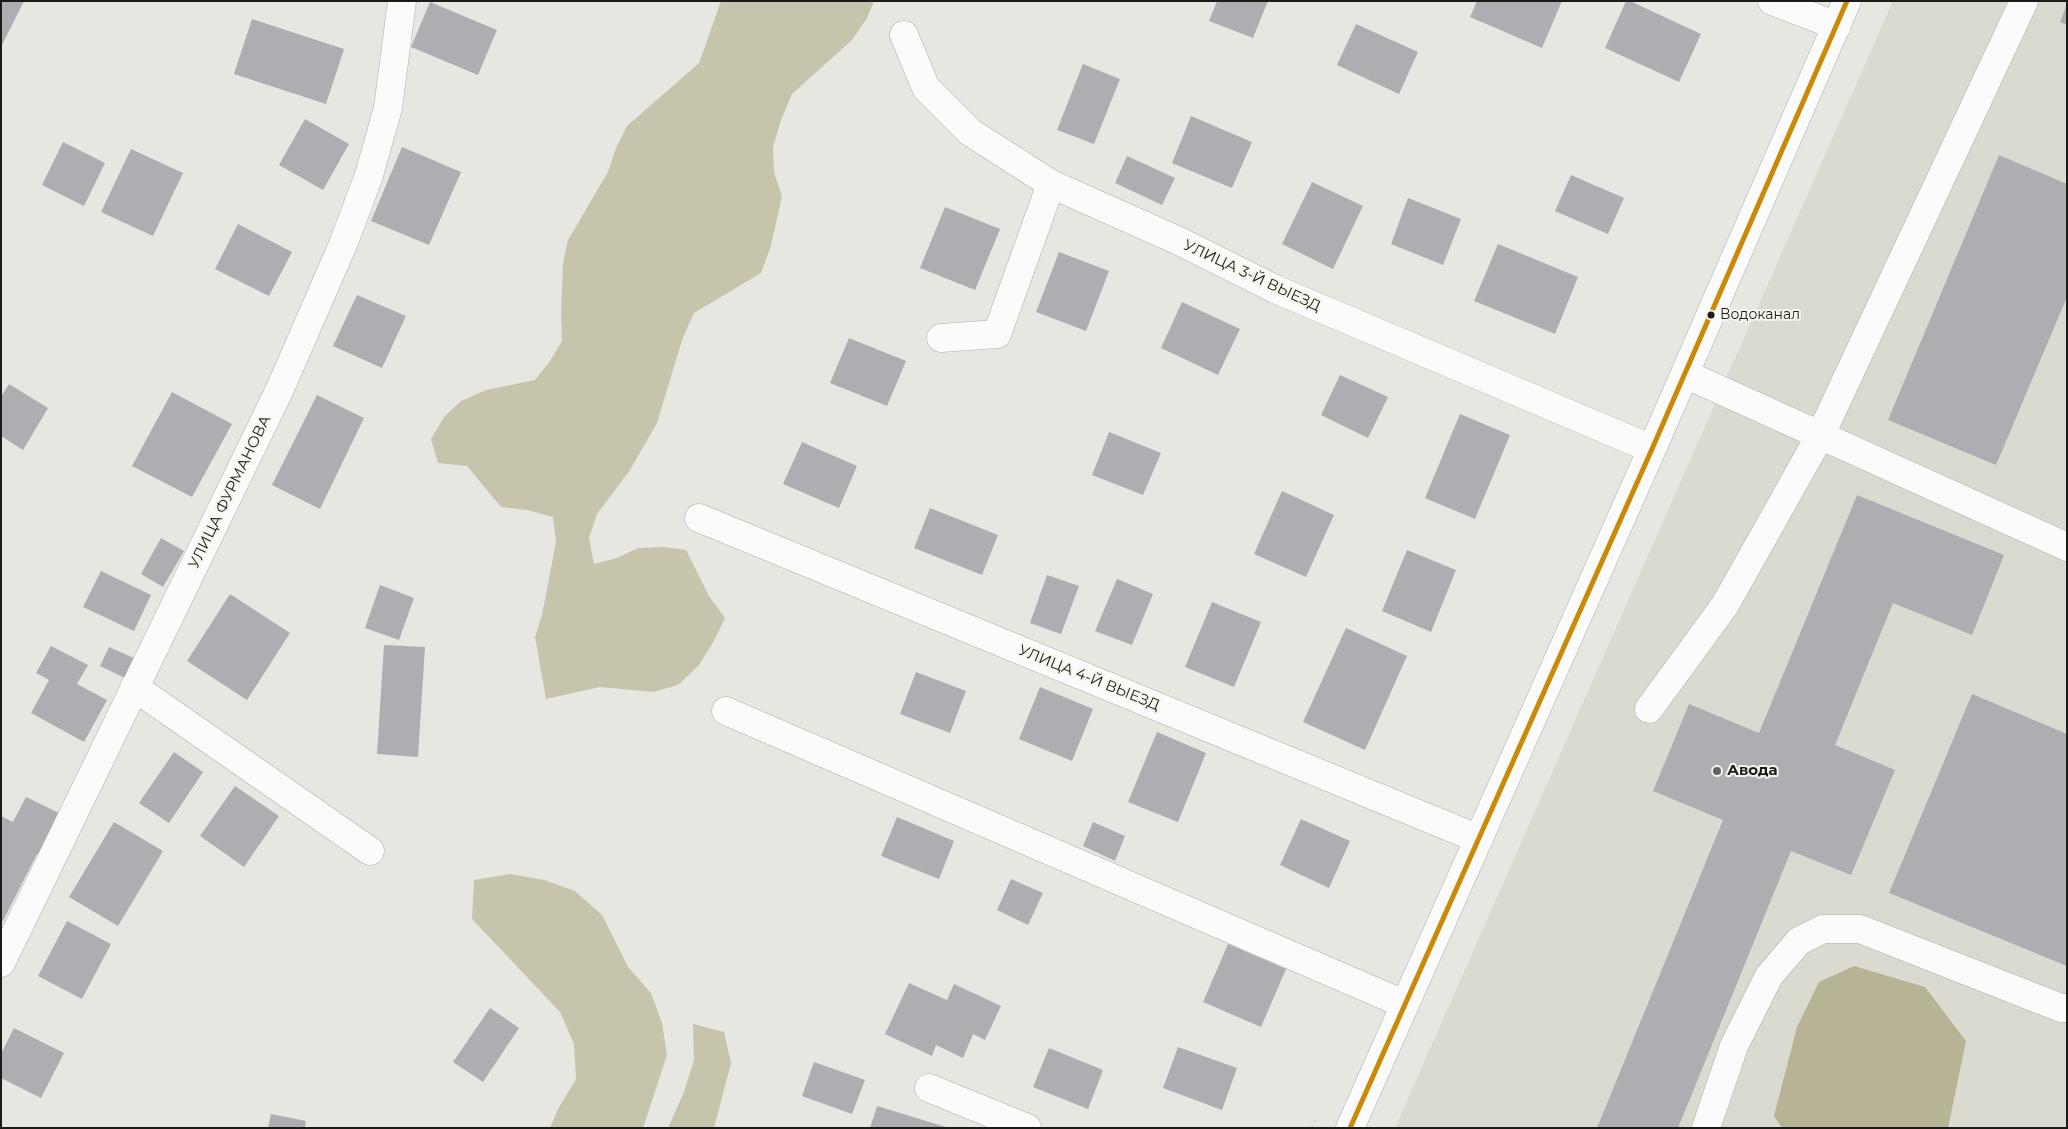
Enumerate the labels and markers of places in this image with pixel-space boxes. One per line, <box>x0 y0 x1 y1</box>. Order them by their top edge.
place label: Водоканал <box>1720 307 1800 323</box>
marker: Водоканал <box>1706 310 1716 320</box>
place label: Авода <box>1727 762 1778 780</box>
marker: Авода <box>1711 765 1723 777</box>

